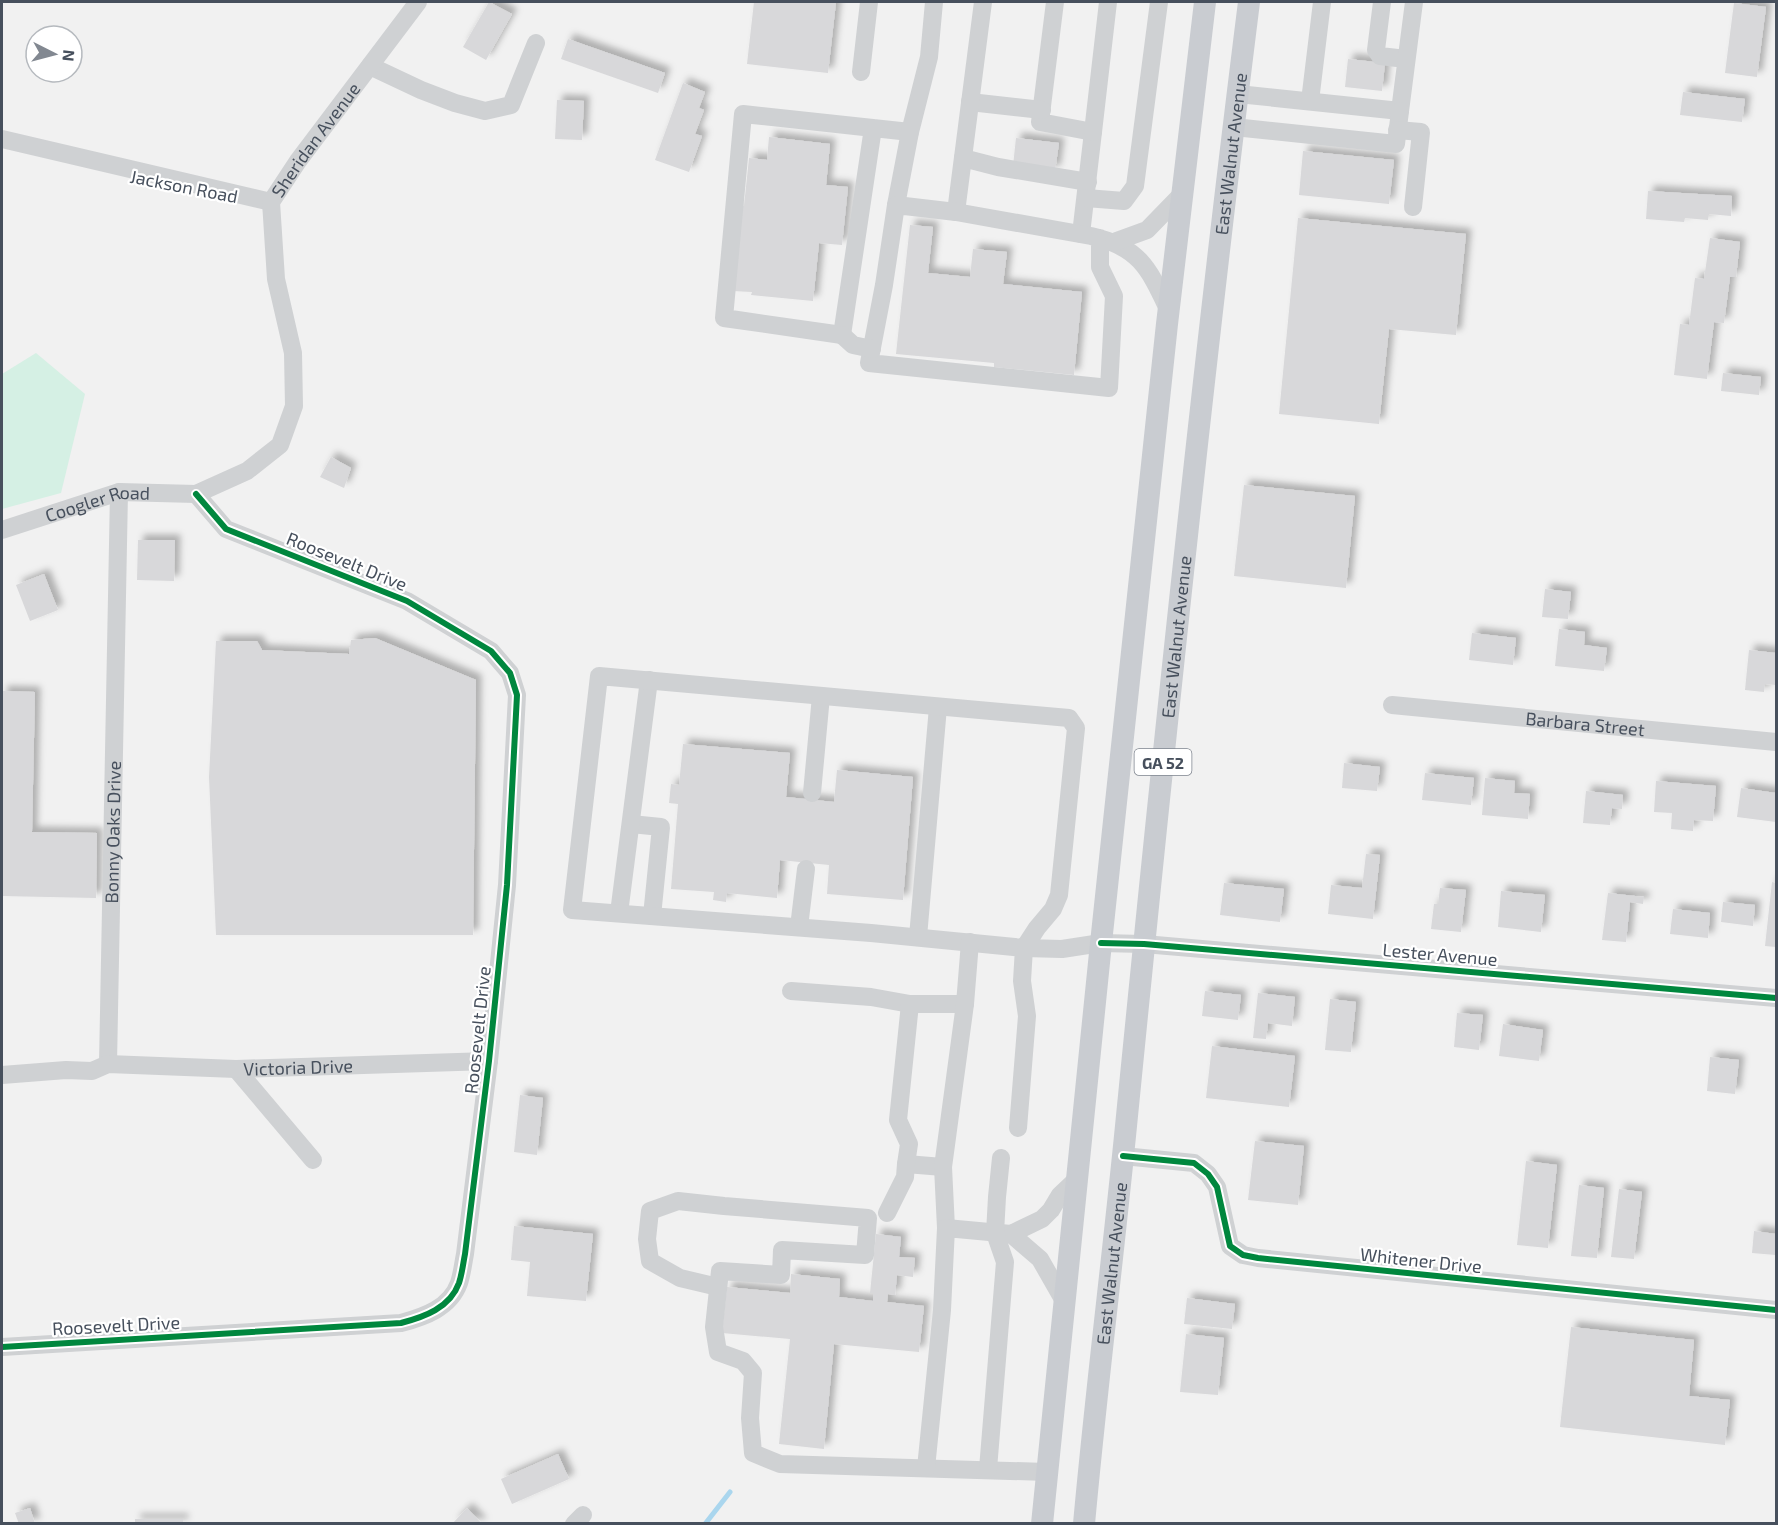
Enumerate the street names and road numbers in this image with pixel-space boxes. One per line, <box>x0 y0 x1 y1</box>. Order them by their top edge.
street label: East Walnut Avenue <box>1210 71 1251 236</box>
street label: Sheridan Avenue <box>266 78 364 201</box>
street label: Jackson Road <box>128 165 240 207</box>
street label: Coogler Road <box>42 481 150 526</box>
street label: Roosevelt Drive <box>283 527 411 595</box>
street label: East Walnut Avenue <box>1156 554 1196 719</box>
street label: Barbara Street <box>1525 707 1646 740</box>
road number: GA 52 <box>1134 749 1192 775</box>
street label: Bonny Oaks Drive <box>100 761 125 903</box>
street label: Lester Avenue <box>1382 938 1498 970</box>
street label: Roosevelt Drive <box>459 965 495 1095</box>
street label: Victoria Drive <box>243 1054 353 1080</box>
street label: East Walnut Avenue <box>1091 1181 1131 1346</box>
street label: Whitener Drive <box>1359 1243 1483 1277</box>
street label: Roosevelt Drive <box>51 1311 181 1339</box>

